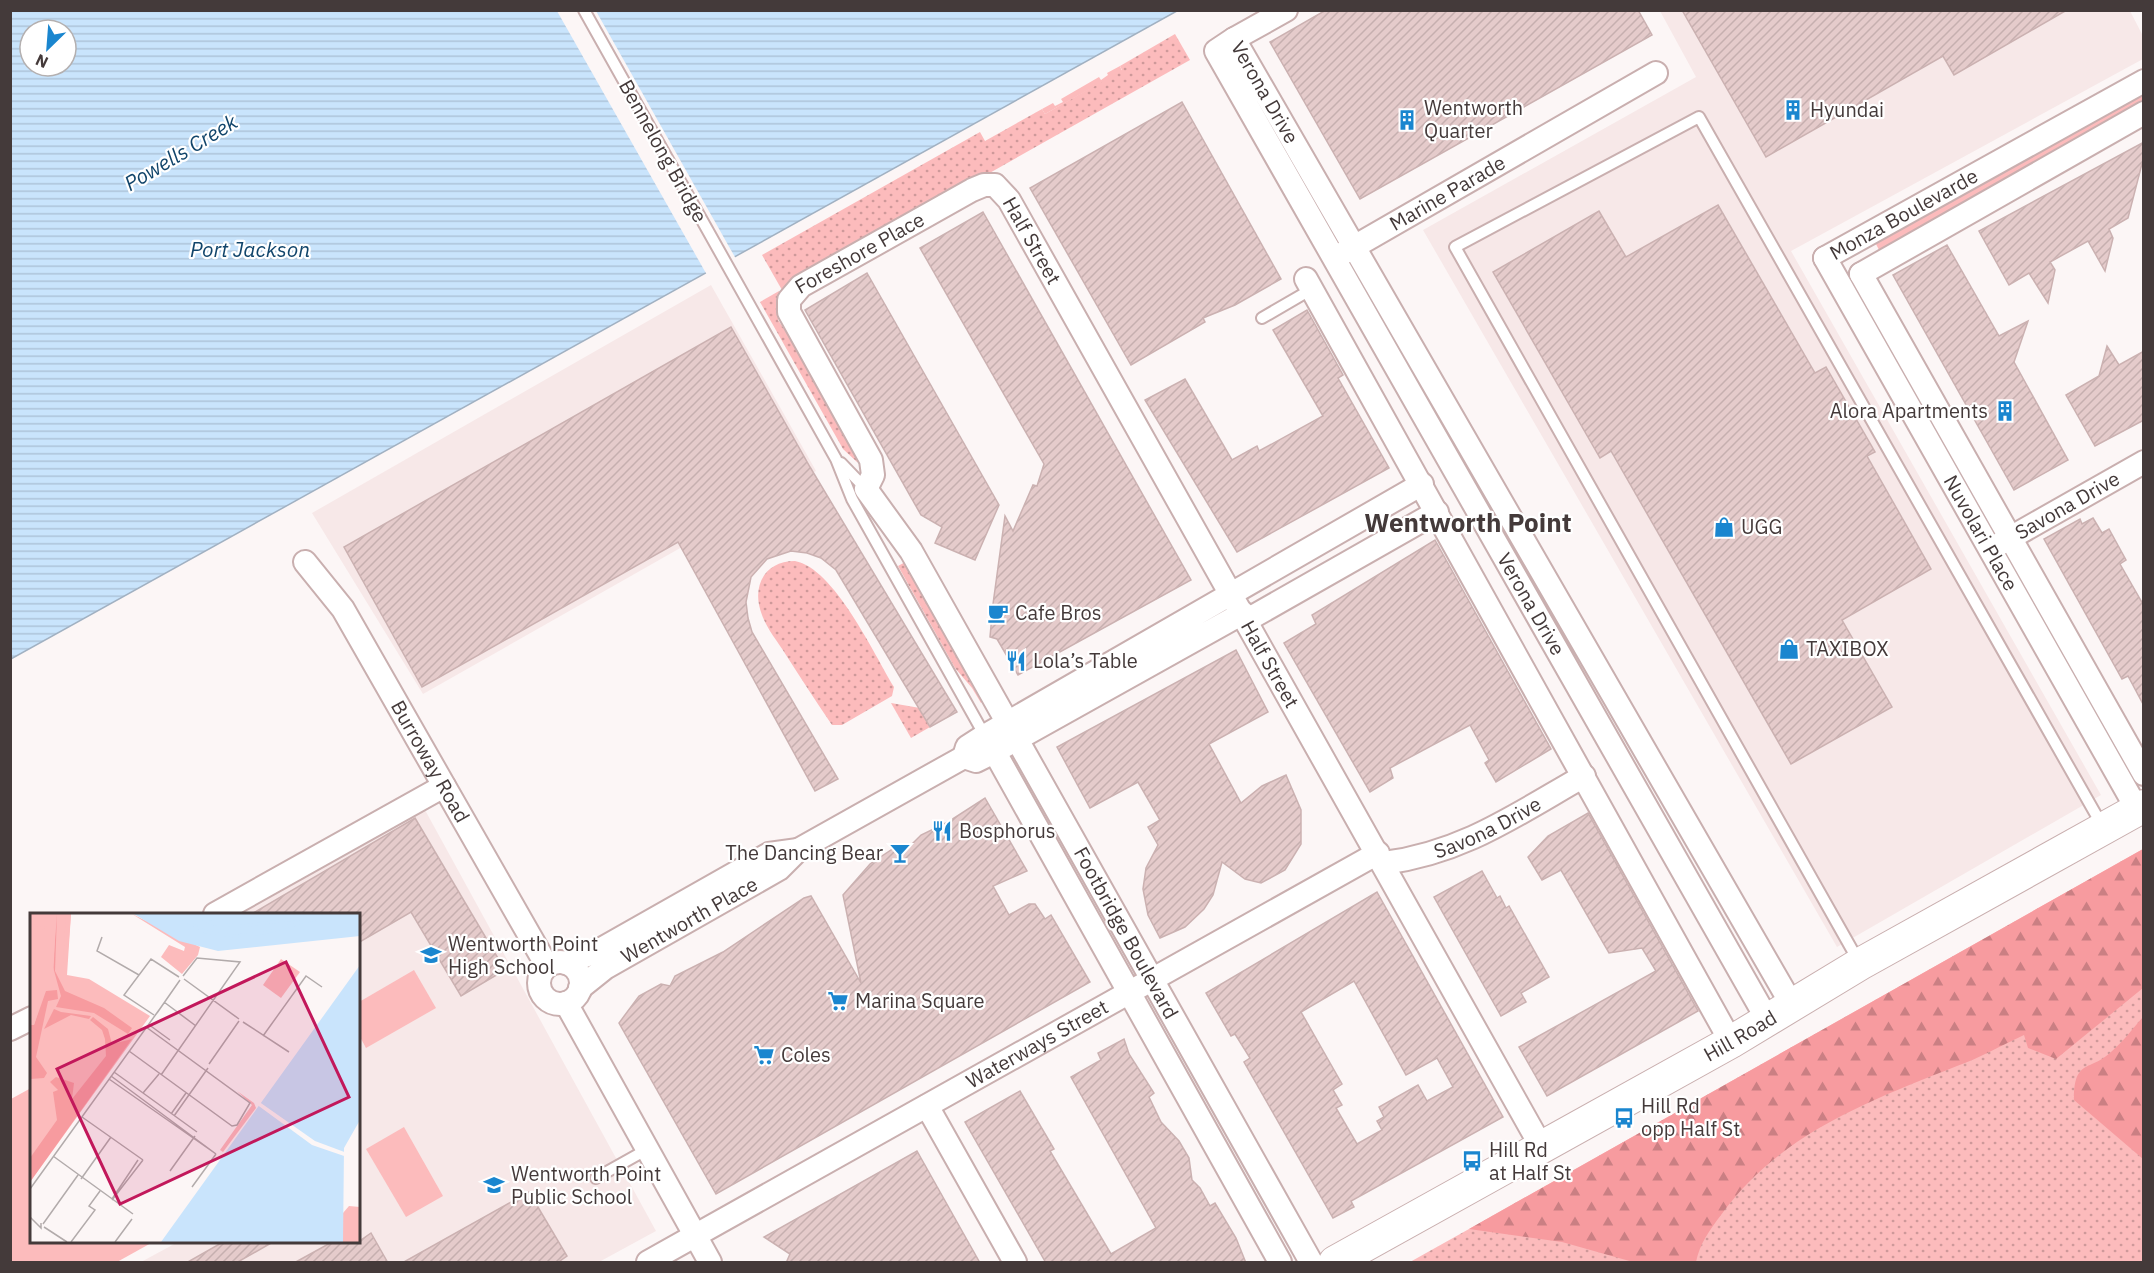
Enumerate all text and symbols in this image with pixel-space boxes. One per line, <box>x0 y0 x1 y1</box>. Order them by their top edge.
north arrow <box>18 18 78 78</box>
street label: Verona Drive <box>1225 36 1305 148</box>
text: N <box>32 50 51 73</box>
street label: Bennelong Bridge <box>613 74 714 227</box>
place label: Wentworth Quarter <box>1424 94 1523 144</box>
place label: Hyundai <box>1810 96 1884 123</box>
building icon: Hyundai <box>1781 98 1805 122</box>
water label: Powells Creek <box>119 107 243 197</box>
building icon: Wentworth Quarter <box>1395 108 1419 132</box>
street label: Marine Parade <box>1384 149 1510 237</box>
street label: Monza Boulevarde <box>1824 162 1982 266</box>
street label: Half Street <box>997 192 1068 289</box>
street label: Foreshore Place <box>790 206 929 300</box>
water label: Port Jackson <box>190 235 310 263</box>
place label: Alora Apartments <box>1830 397 1988 424</box>
building icon: Alora Apartments <box>1993 399 2017 423</box>
street label: Savona Drive <box>2010 465 2124 546</box>
street label: Nuvolari Place <box>1938 470 2025 595</box>
district label: Wentworth Point <box>1364 505 1572 539</box>
place label: UGG <box>1741 513 1782 540</box>
shop icon: UGG <box>1712 515 1736 539</box>
street label: Verona Drive <box>1491 548 1572 660</box>
place label: Cafe Bros <box>1015 599 1101 626</box>
cafe icon: Cafe Bros <box>986 601 1010 625</box>
street label: Half Street <box>1235 615 1306 713</box>
place label: TAXIBOX <box>1806 635 1889 662</box>
shop icon: TAXIBOX <box>1777 637 1801 661</box>
place label: Lola’s Table <box>1033 647 1138 674</box>
restaurant icon: Lola’s Table <box>1004 649 1028 673</box>
street label: Burroway Road <box>385 695 476 827</box>
street label: Savona Drive <box>1430 790 1546 864</box>
place label: Bosphorus <box>959 817 1056 844</box>
restaurant icon: Bosphorus <box>930 819 954 843</box>
place label: The Dancing Bear <box>725 839 883 866</box>
bar icon: The Dancing Bear <box>888 841 912 865</box>
street label: Footbridge Boulevard <box>1068 842 1185 1024</box>
street label: Wentworth Place <box>616 870 762 969</box>
inset map <box>30 913 360 1243</box>
place label: Wentworth Point High School <box>448 930 598 980</box>
school or university icon: Wentworth Point High School <box>419 943 443 967</box>
place label: Marina Square <box>855 987 985 1014</box>
supermarket icon: Marina Square <box>826 989 850 1013</box>
street label: Waterways Street <box>961 993 1113 1094</box>
street label: Hill Road <box>1699 1003 1782 1068</box>
place label: Coles <box>781 1041 831 1068</box>
supermarket icon: Coles <box>752 1043 776 1067</box>
place label: Hill Rd opp Half St <box>1641 1092 1740 1142</box>
bus stop icon: Hill Rd opp Half St <box>1612 1106 1636 1130</box>
place label: Hill Rd at Half St <box>1489 1136 1572 1186</box>
bus stop icon: Hill Rd at Half St <box>1460 1149 1484 1173</box>
place label: Wentworth Point Public School <box>511 1160 661 1210</box>
school or university icon: Wentworth Point Public School <box>482 1173 506 1197</box>

